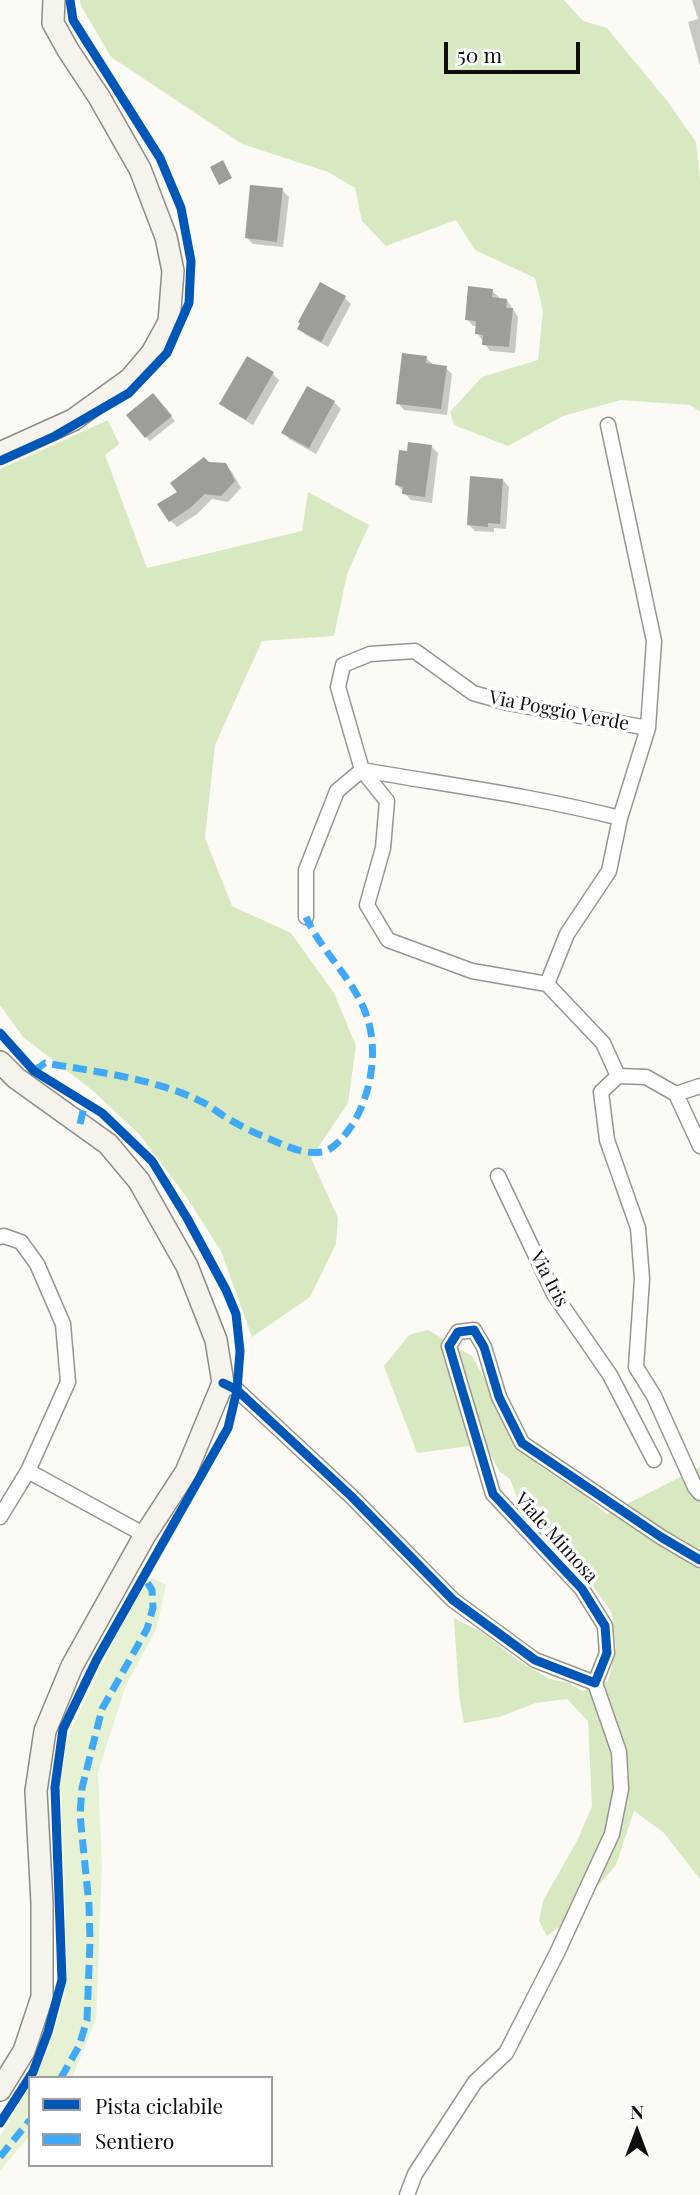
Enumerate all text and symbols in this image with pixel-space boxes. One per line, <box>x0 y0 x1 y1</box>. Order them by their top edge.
scale bar <box>448 28 584 72</box>
text: 50 m <box>457 40 502 68</box>
street label: Via Poggio Verde <box>487 686 631 736</box>
street label: Via Iris <box>525 1247 573 1311</box>
street label: Viale Mimosa <box>510 1488 602 1588</box>
legend <box>28 2076 273 2167</box>
text: Pista ciclabile <box>95 2091 223 2119</box>
north arrow <box>602 2097 672 2167</box>
text: N <box>630 2098 644 2124</box>
text: Sentiero <box>95 2126 174 2154</box>

